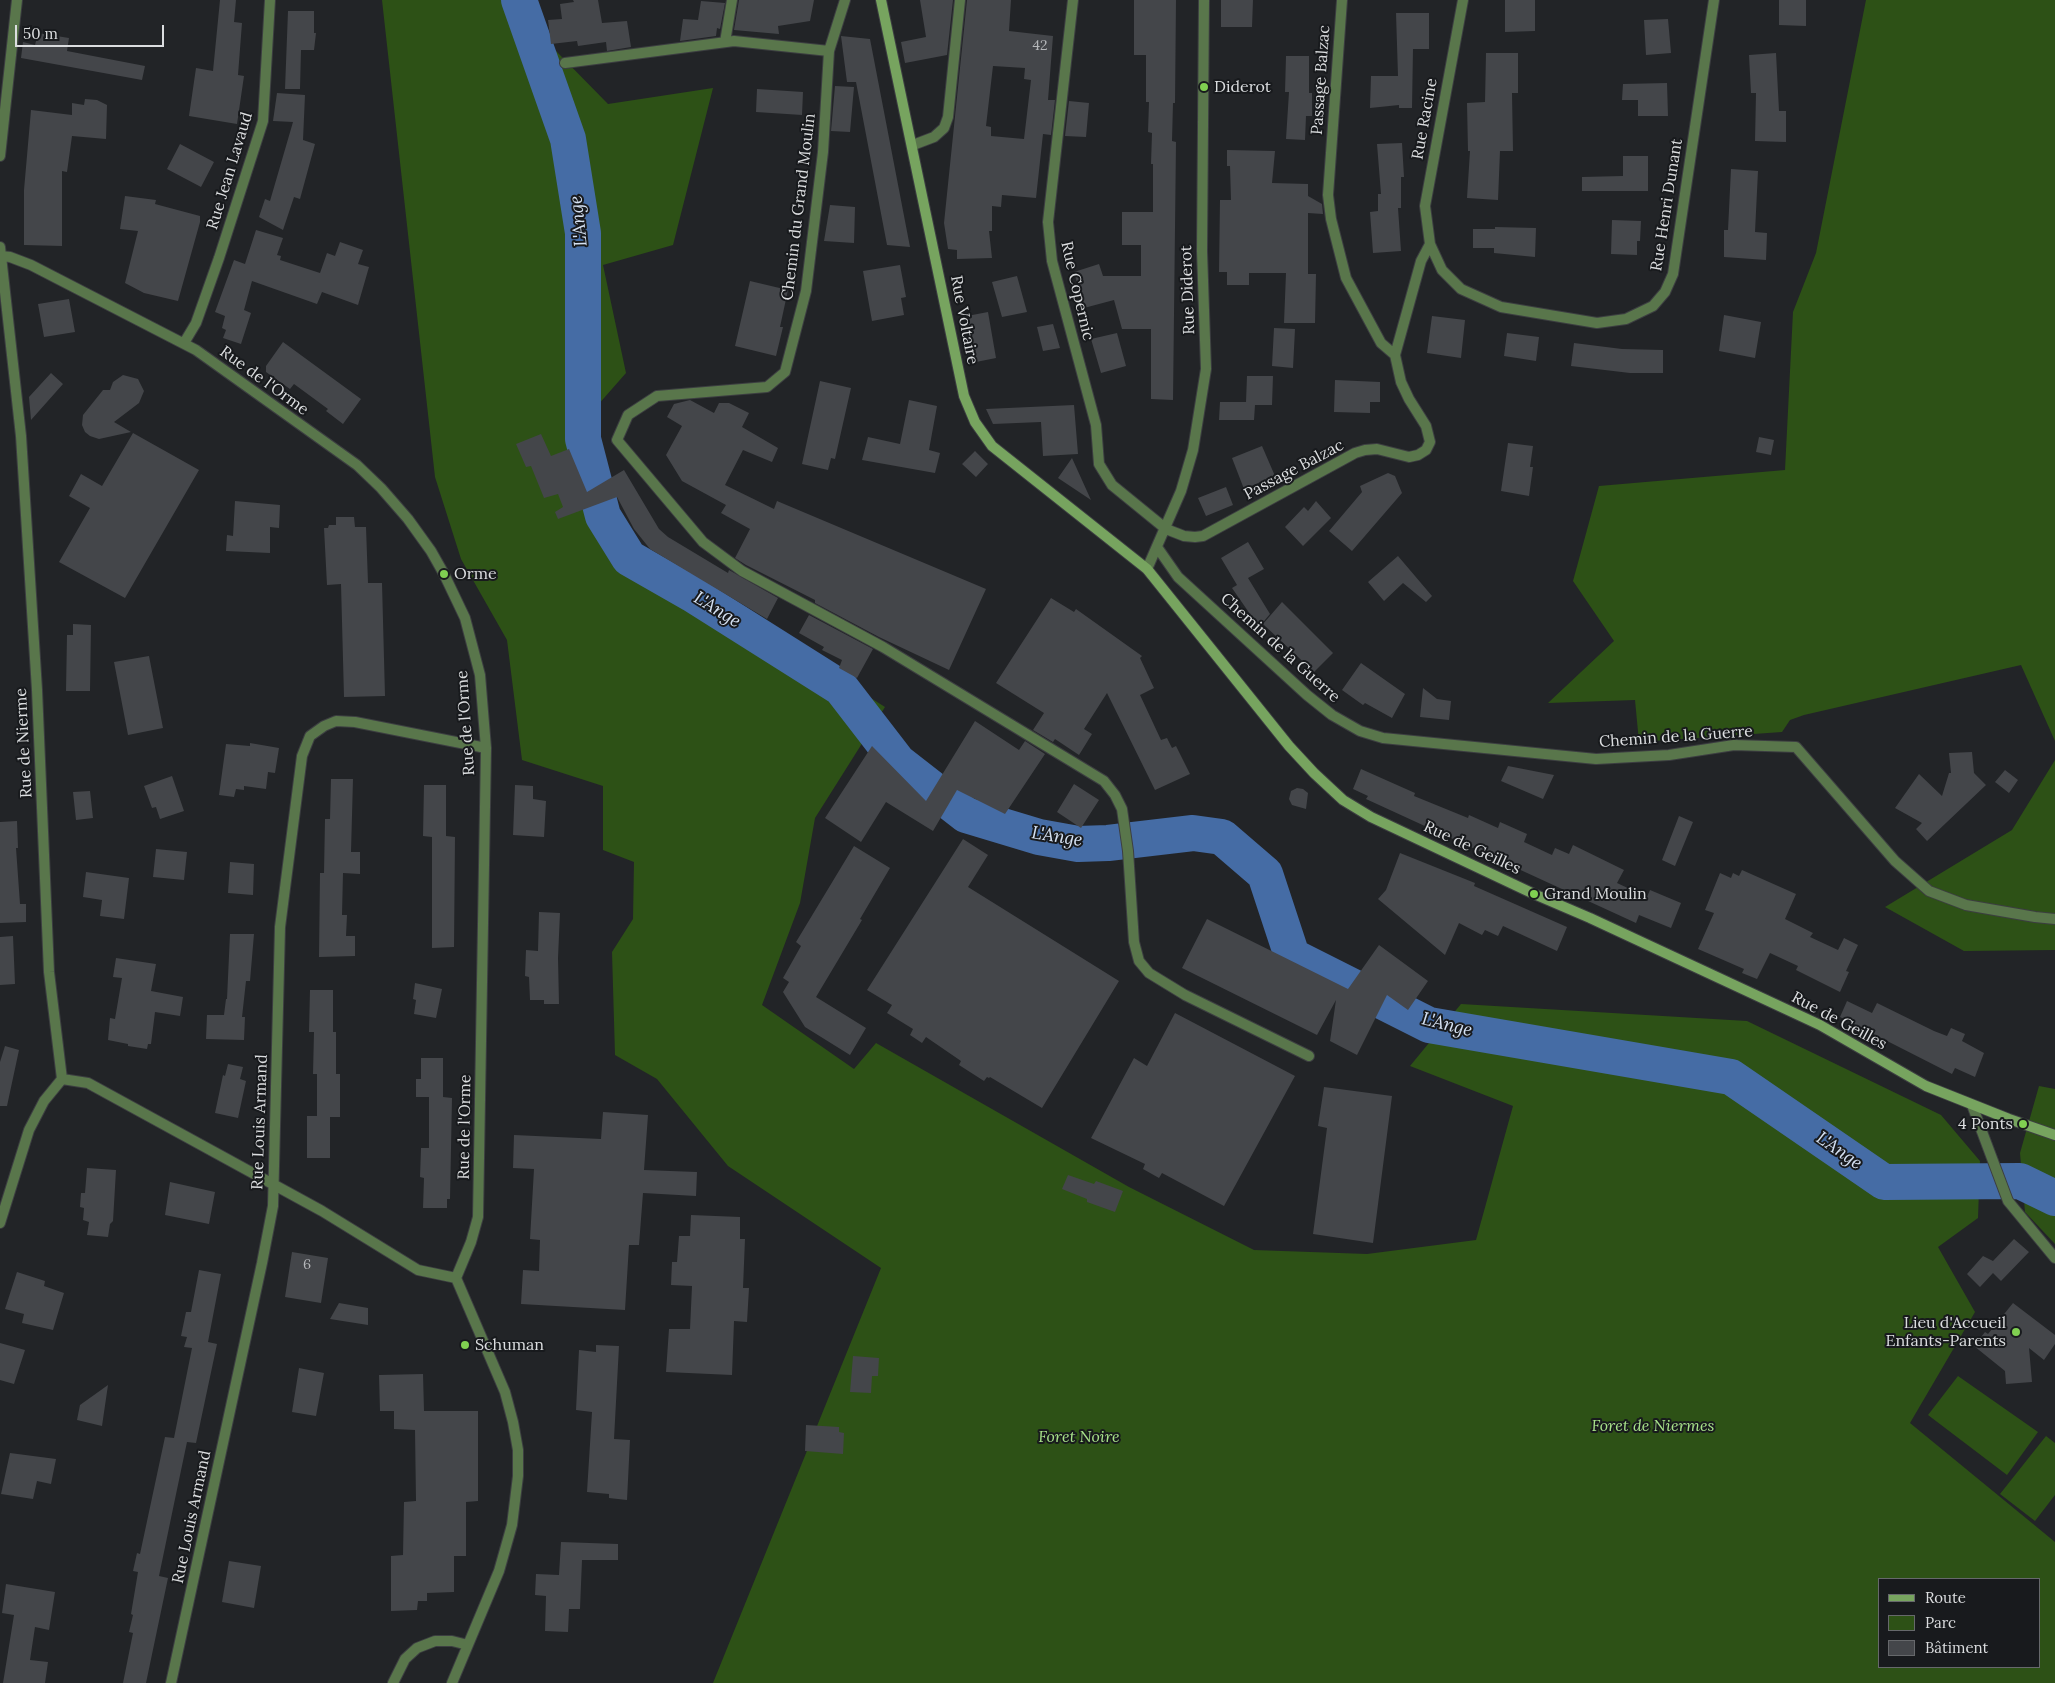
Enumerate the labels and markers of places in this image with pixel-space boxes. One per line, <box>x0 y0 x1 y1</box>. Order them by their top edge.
place label: Diderot <box>1214 77 1271 97</box>
marker: Diderot <box>1198 81 1210 93</box>
place label: Orme <box>454 564 497 584</box>
marker: Orme <box>438 568 450 580</box>
place label: Grand Moulin <box>1544 884 1647 904</box>
marker: Grand Moulin <box>1528 888 1540 900</box>
place label: 4 Ponts <box>1958 1114 2013 1134</box>
marker: 4 Ponts <box>2017 1118 2029 1130</box>
place label: Lieu d'Accueil Enfants-Parents <box>1885 1313 2006 1351</box>
marker: Lieu d'Accueil Enfants-Parents <box>2010 1326 2022 1338</box>
place label: Schuman <box>475 1335 544 1355</box>
marker: Schuman <box>459 1339 471 1351</box>

